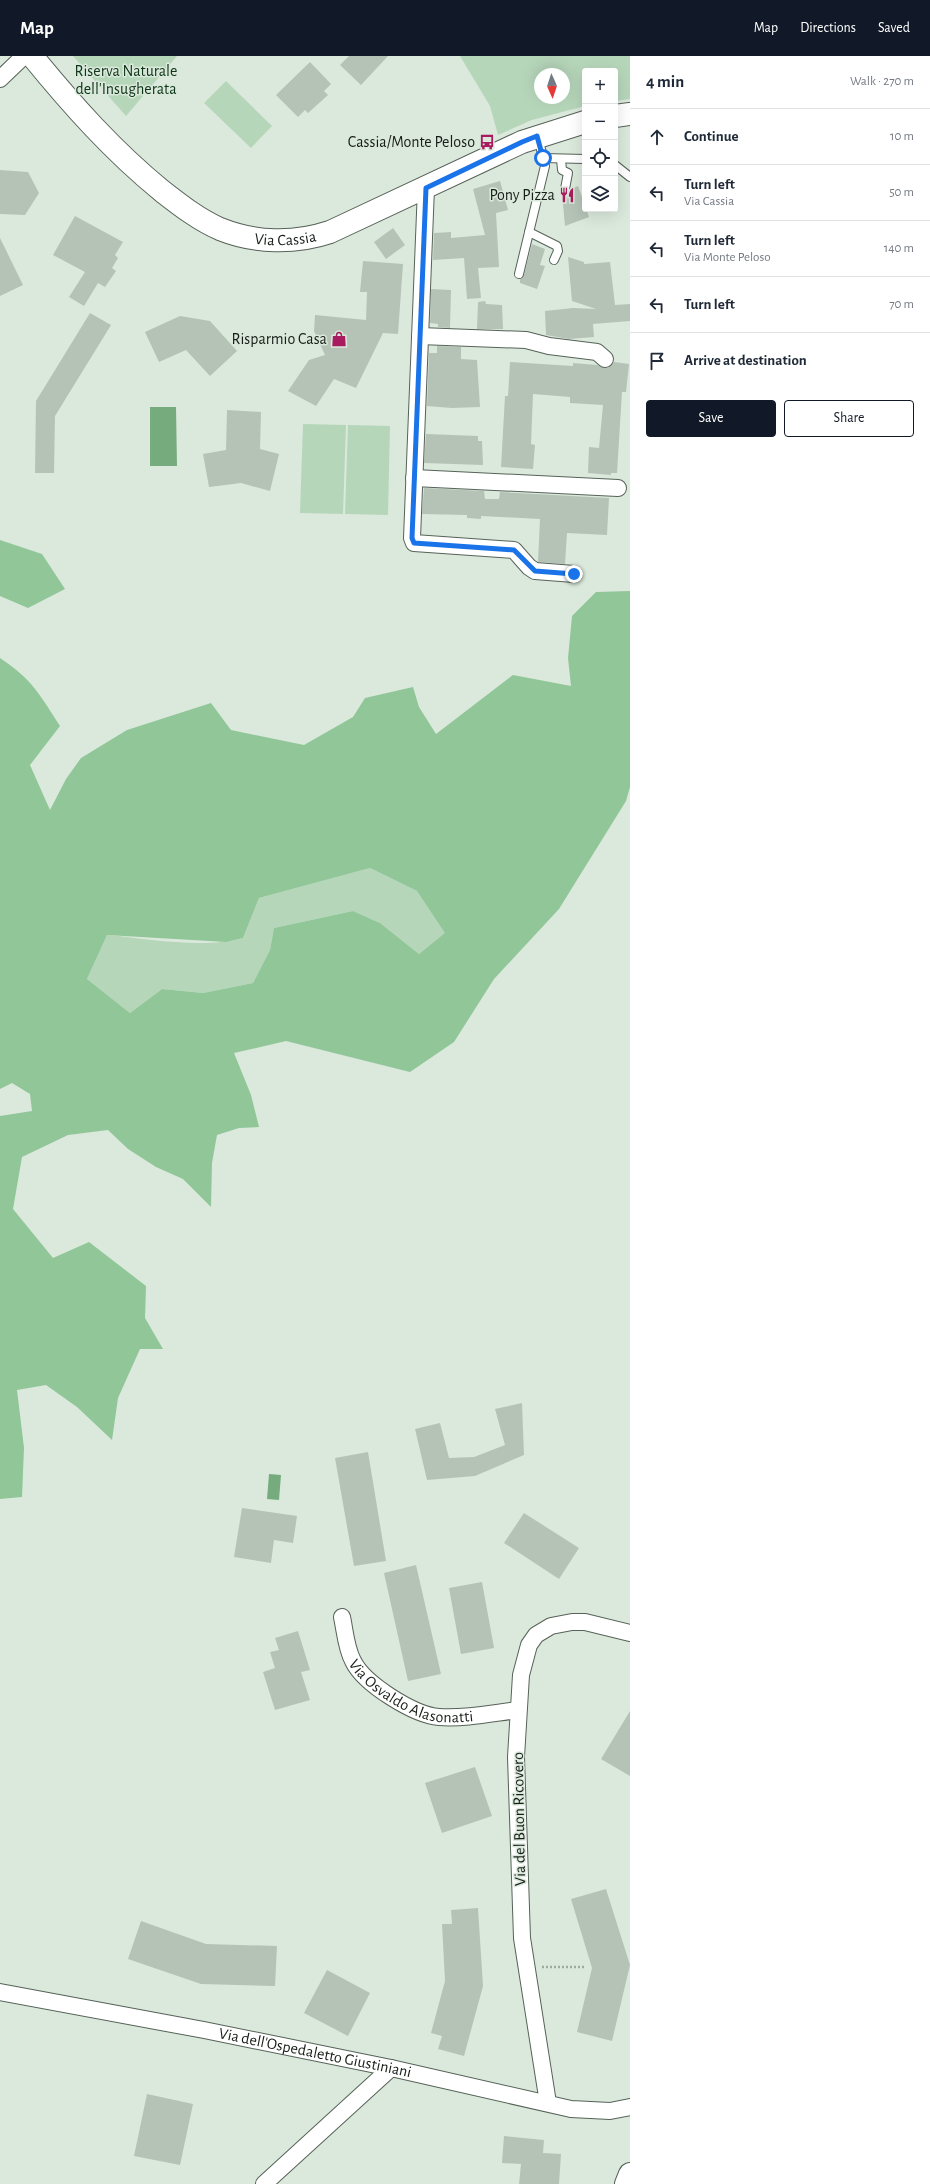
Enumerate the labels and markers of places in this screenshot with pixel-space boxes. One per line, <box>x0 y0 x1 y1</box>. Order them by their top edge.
bus stop icon: Cassia/Monte Peloso <box>478 133 496 151</box>
place label: Cassia/Monte Peloso <box>348 134 475 150</box>
restaurant icon: Pony Pizza <box>558 186 576 204</box>
place label: Pony Pizza <box>489 187 555 204</box>
shop icon: Risparmio Casa <box>330 330 348 348</box>
place label: Risparmio Casa <box>232 331 327 347</box>

